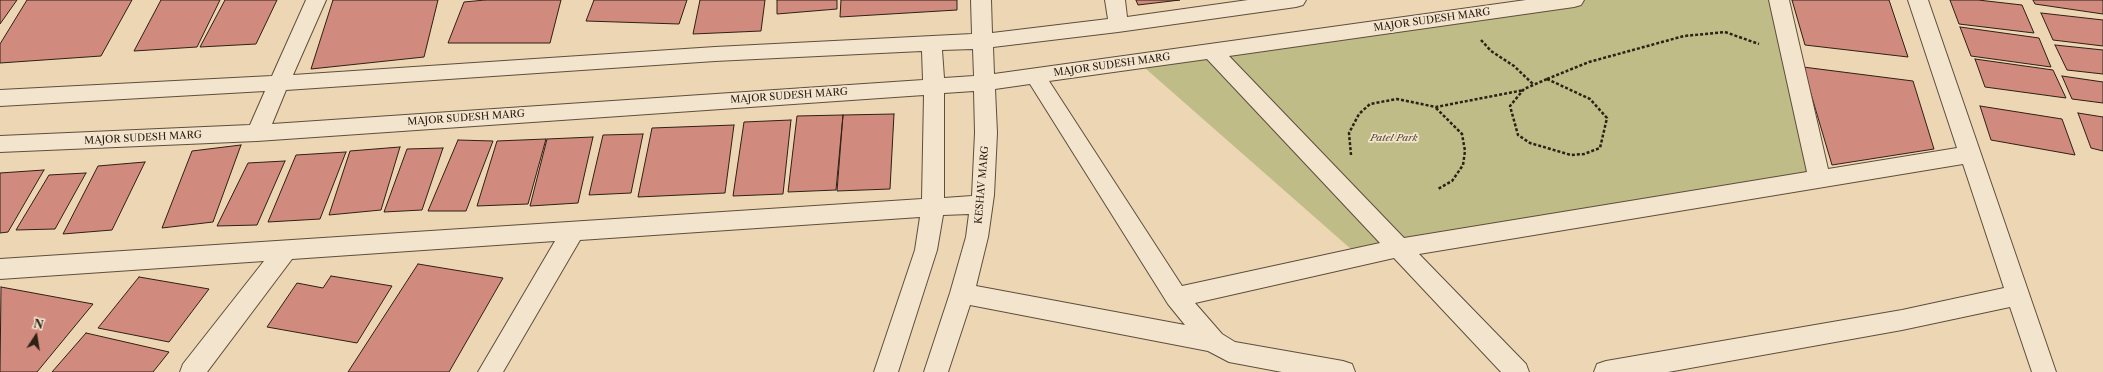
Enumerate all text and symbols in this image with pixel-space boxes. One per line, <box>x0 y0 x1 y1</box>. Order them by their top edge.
street label: MAJOR SUDESH MARG <box>1373 6 1491 34</box>
street label: MAJOR SUDESH MARG <box>1053 51 1171 79</box>
street label: MAJOR SUDESH MARG <box>730 86 848 106</box>
street label: MAJOR SUDESH MARG <box>407 108 525 128</box>
street label: MAJOR SUDESH MARG <box>84 129 202 147</box>
park label: Patel Park <box>1370 132 1418 144</box>
street label: KESHAV MARG <box>973 145 991 225</box>
north arrow <box>16 316 56 356</box>
text: N <box>32 316 45 332</box>

